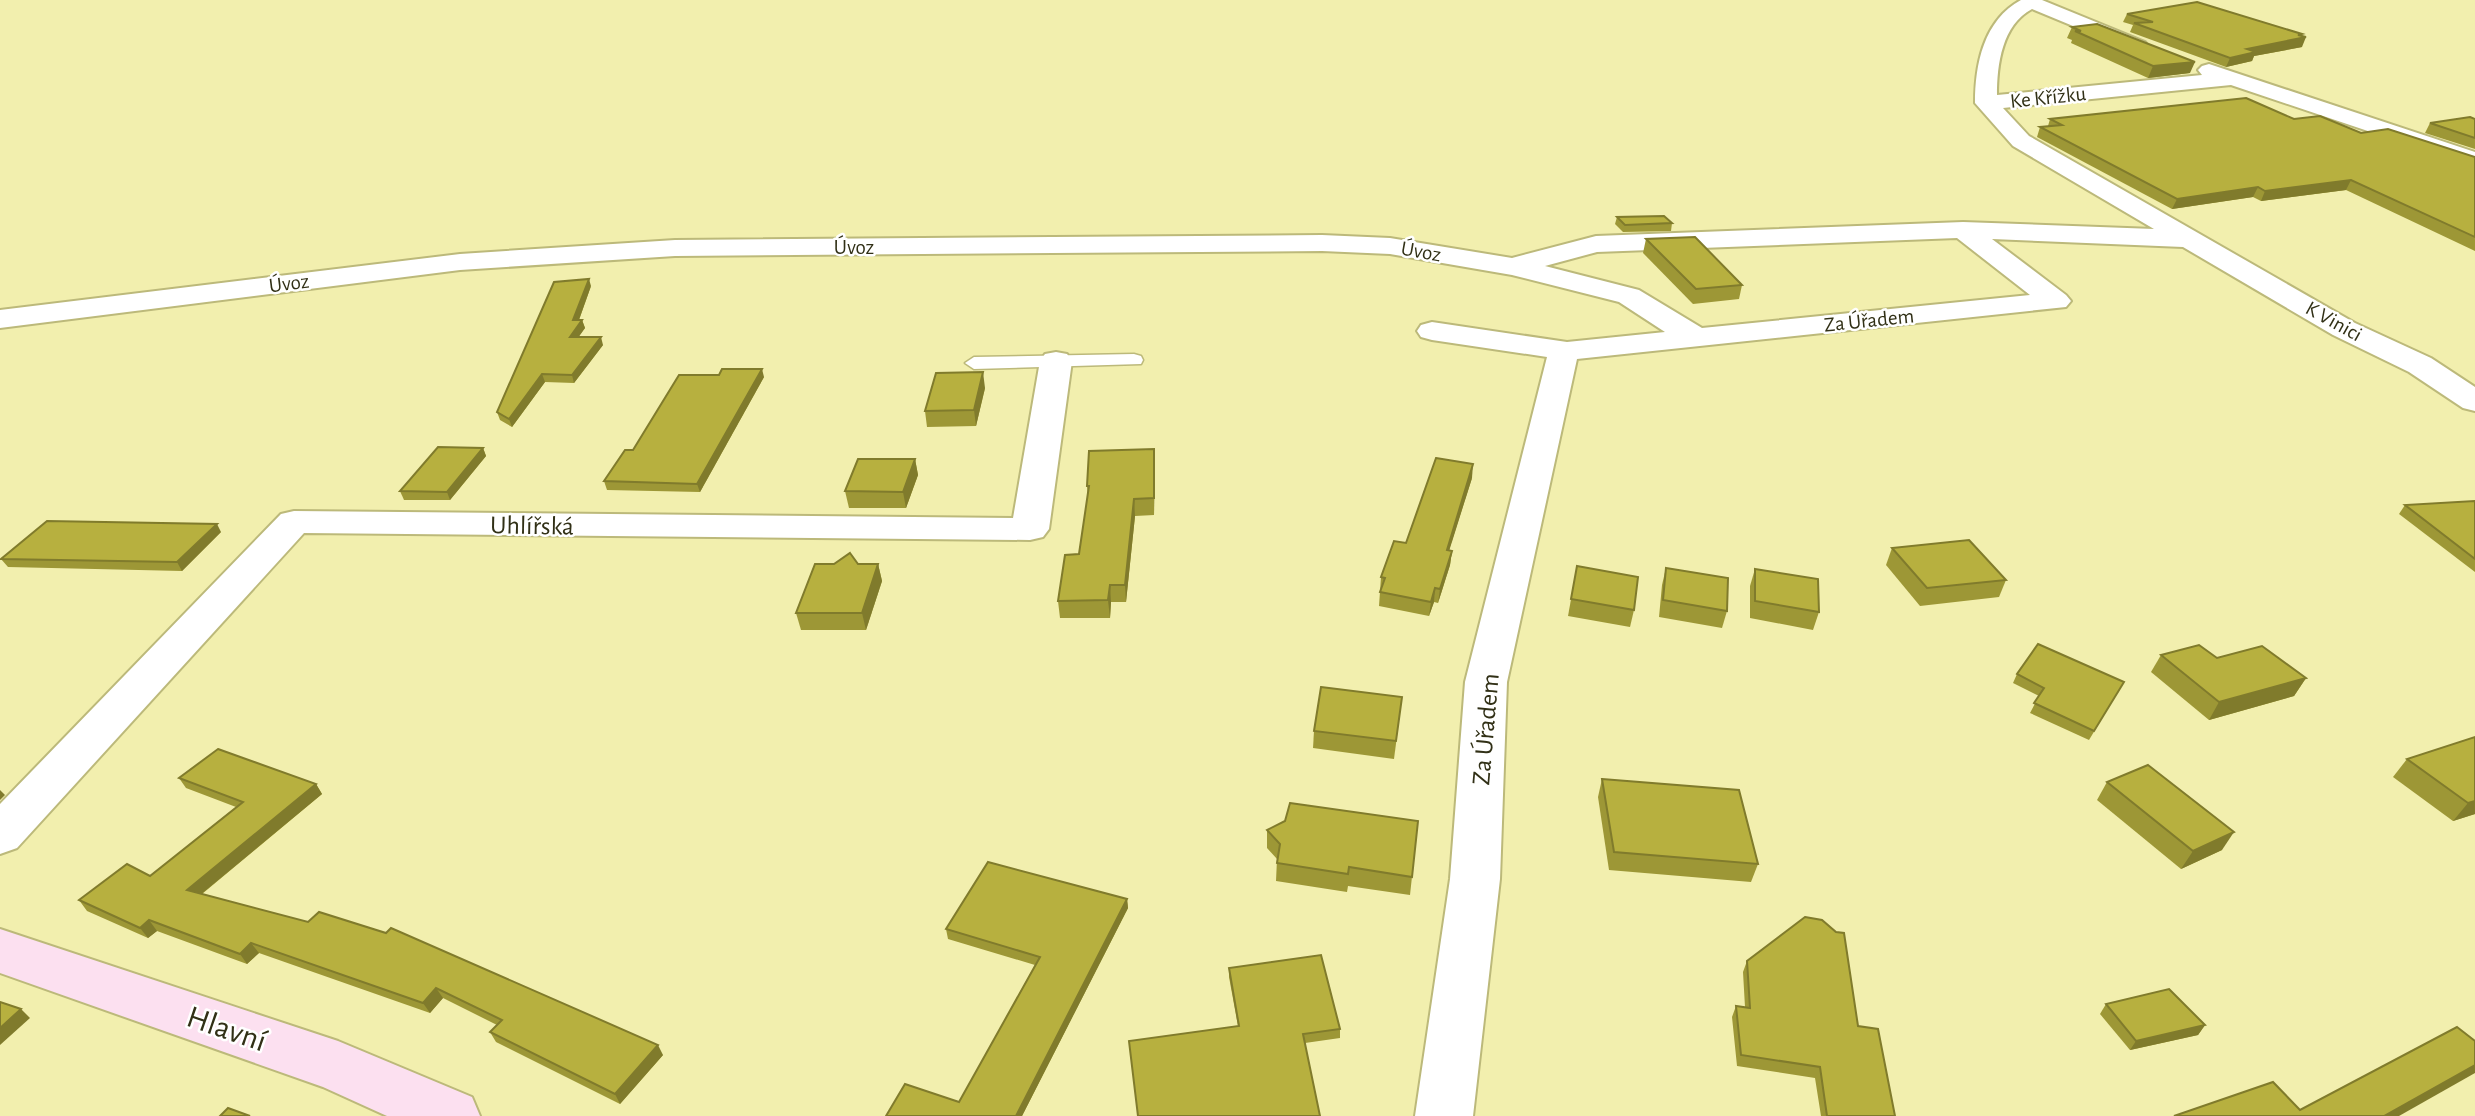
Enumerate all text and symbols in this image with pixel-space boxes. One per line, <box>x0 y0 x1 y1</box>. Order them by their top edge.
street label: Ke Křížku <box>2009 83 2087 112</box>
street label: Úvoz <box>834 235 874 258</box>
street label: Úvoz <box>1399 236 1443 265</box>
street label: Úvoz <box>267 269 310 296</box>
street label: K Vinici <box>2302 297 2366 345</box>
street label: Za Úřadem <box>1823 303 1915 336</box>
street label: Uhlířská <box>490 512 574 540</box>
street label: Za Úřadem <box>1466 672 1504 786</box>
street label: Hlavní <box>183 1000 271 1057</box>

